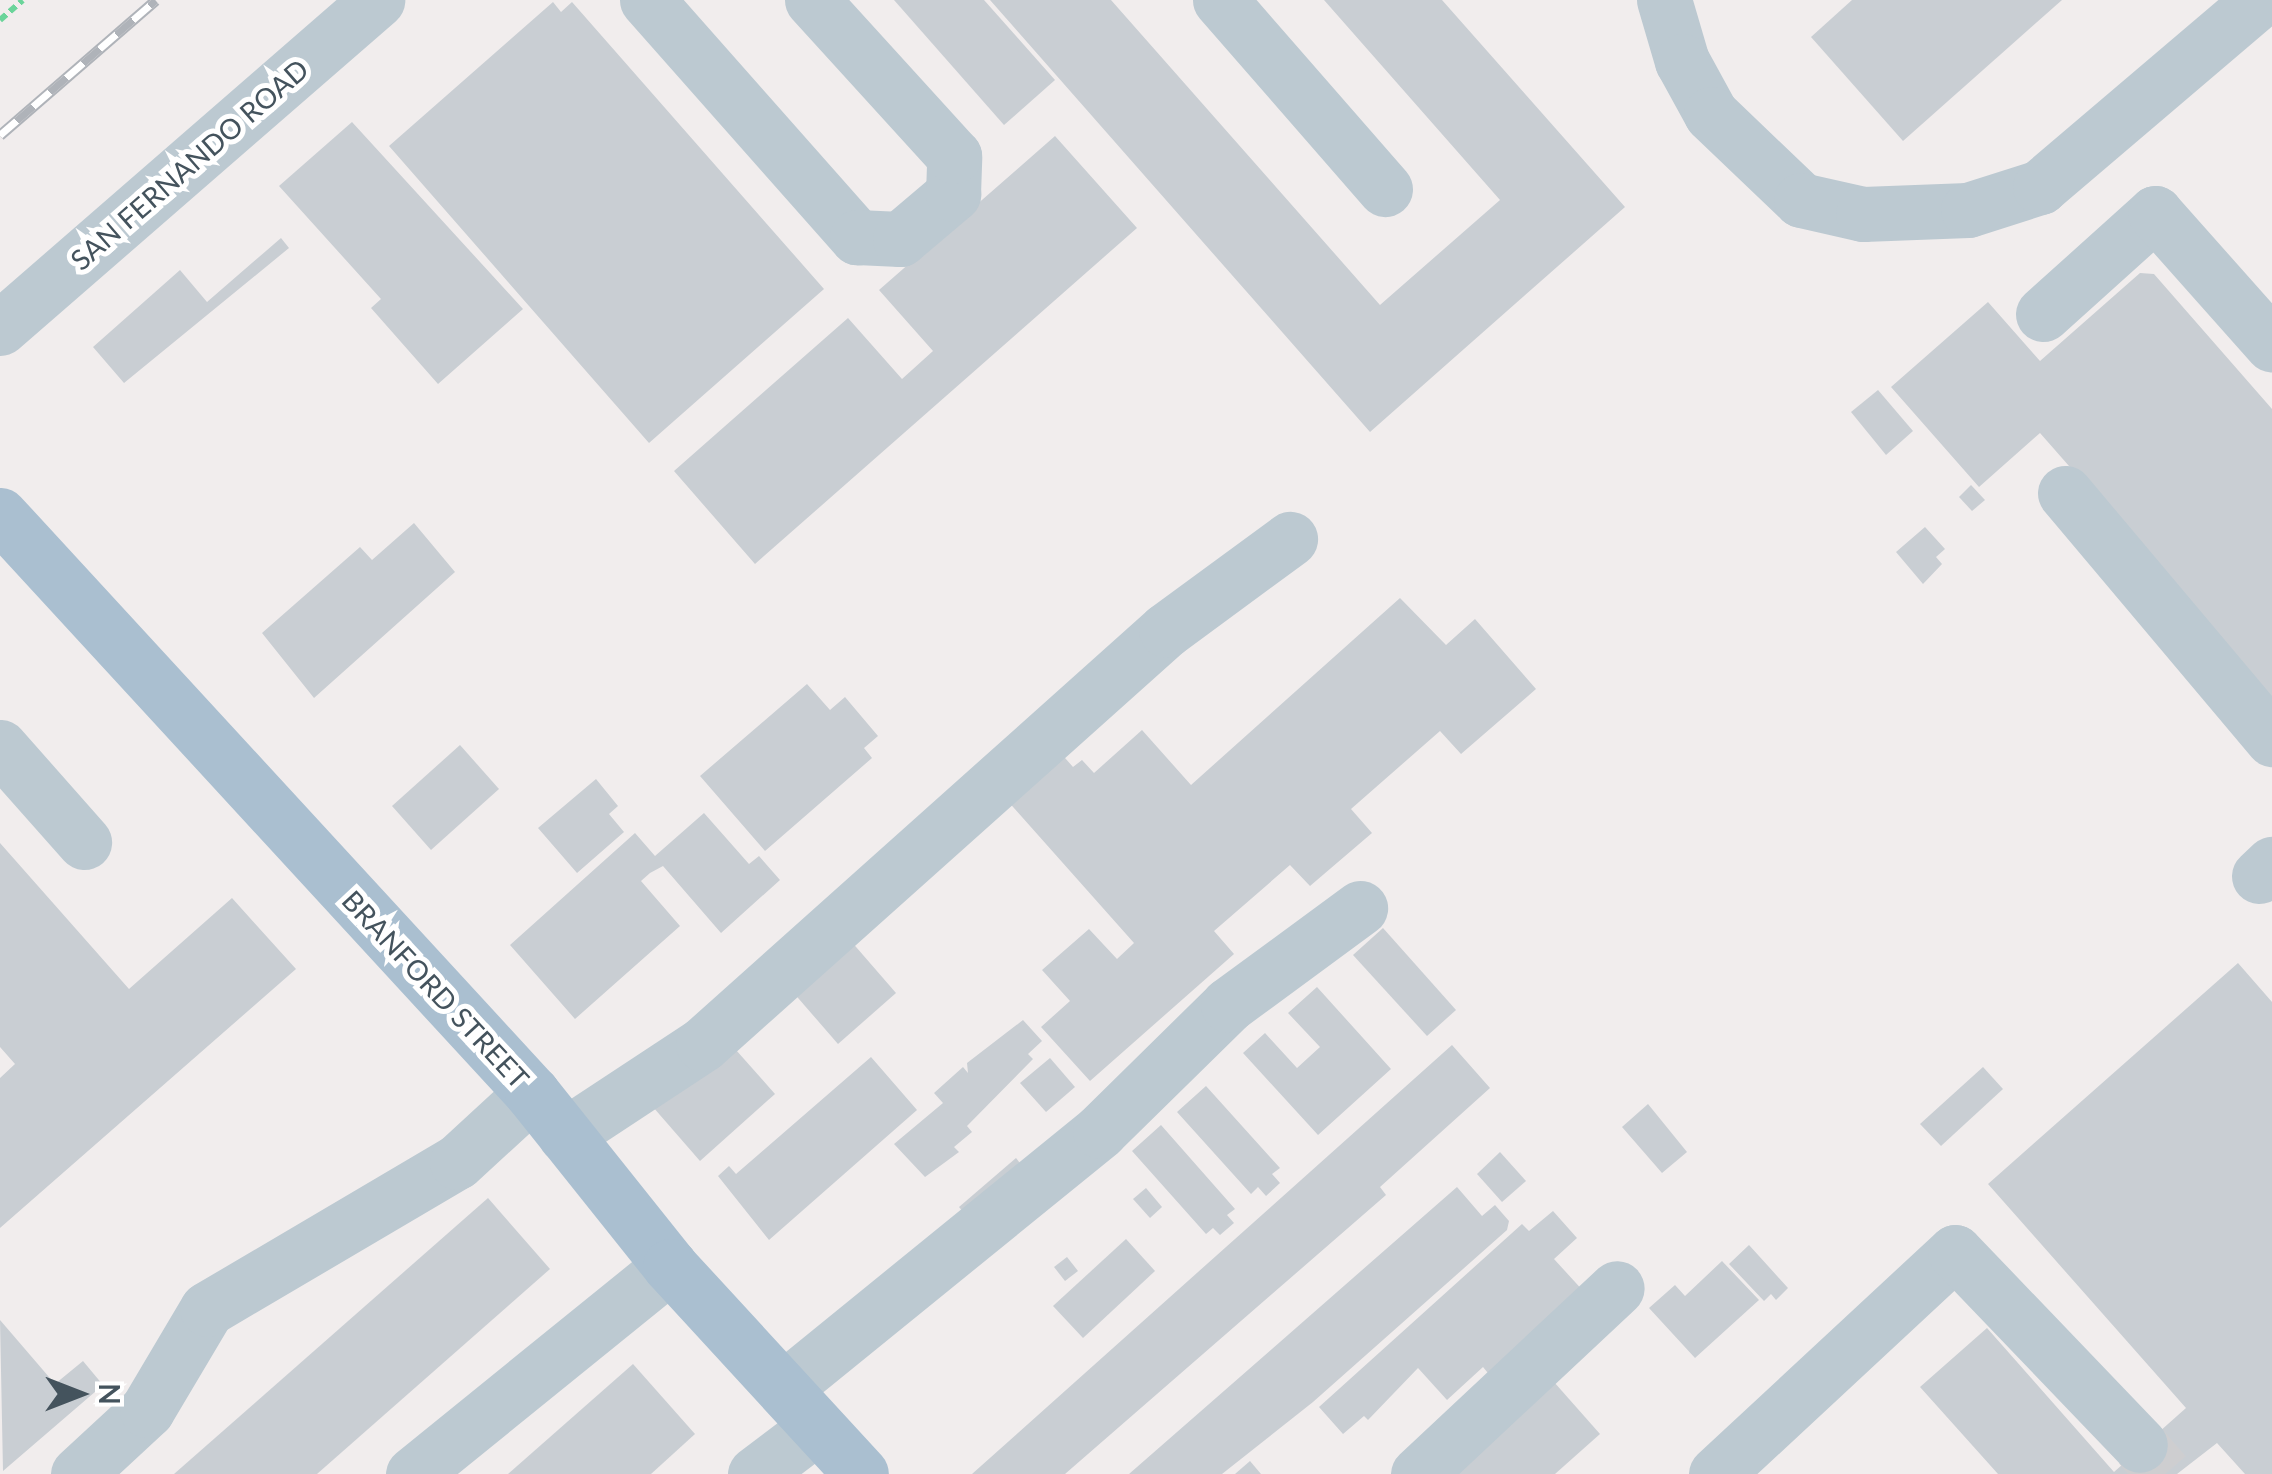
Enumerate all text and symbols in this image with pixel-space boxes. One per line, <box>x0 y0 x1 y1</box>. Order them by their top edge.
street label: SAN FERNANDO ROAD <box>63 52 315 276</box>
street label: BRANFORD STREET <box>336 883 536 1095</box>
north arrow <box>30 1344 130 1444</box>
text: N <box>93 1383 127 1405</box>

